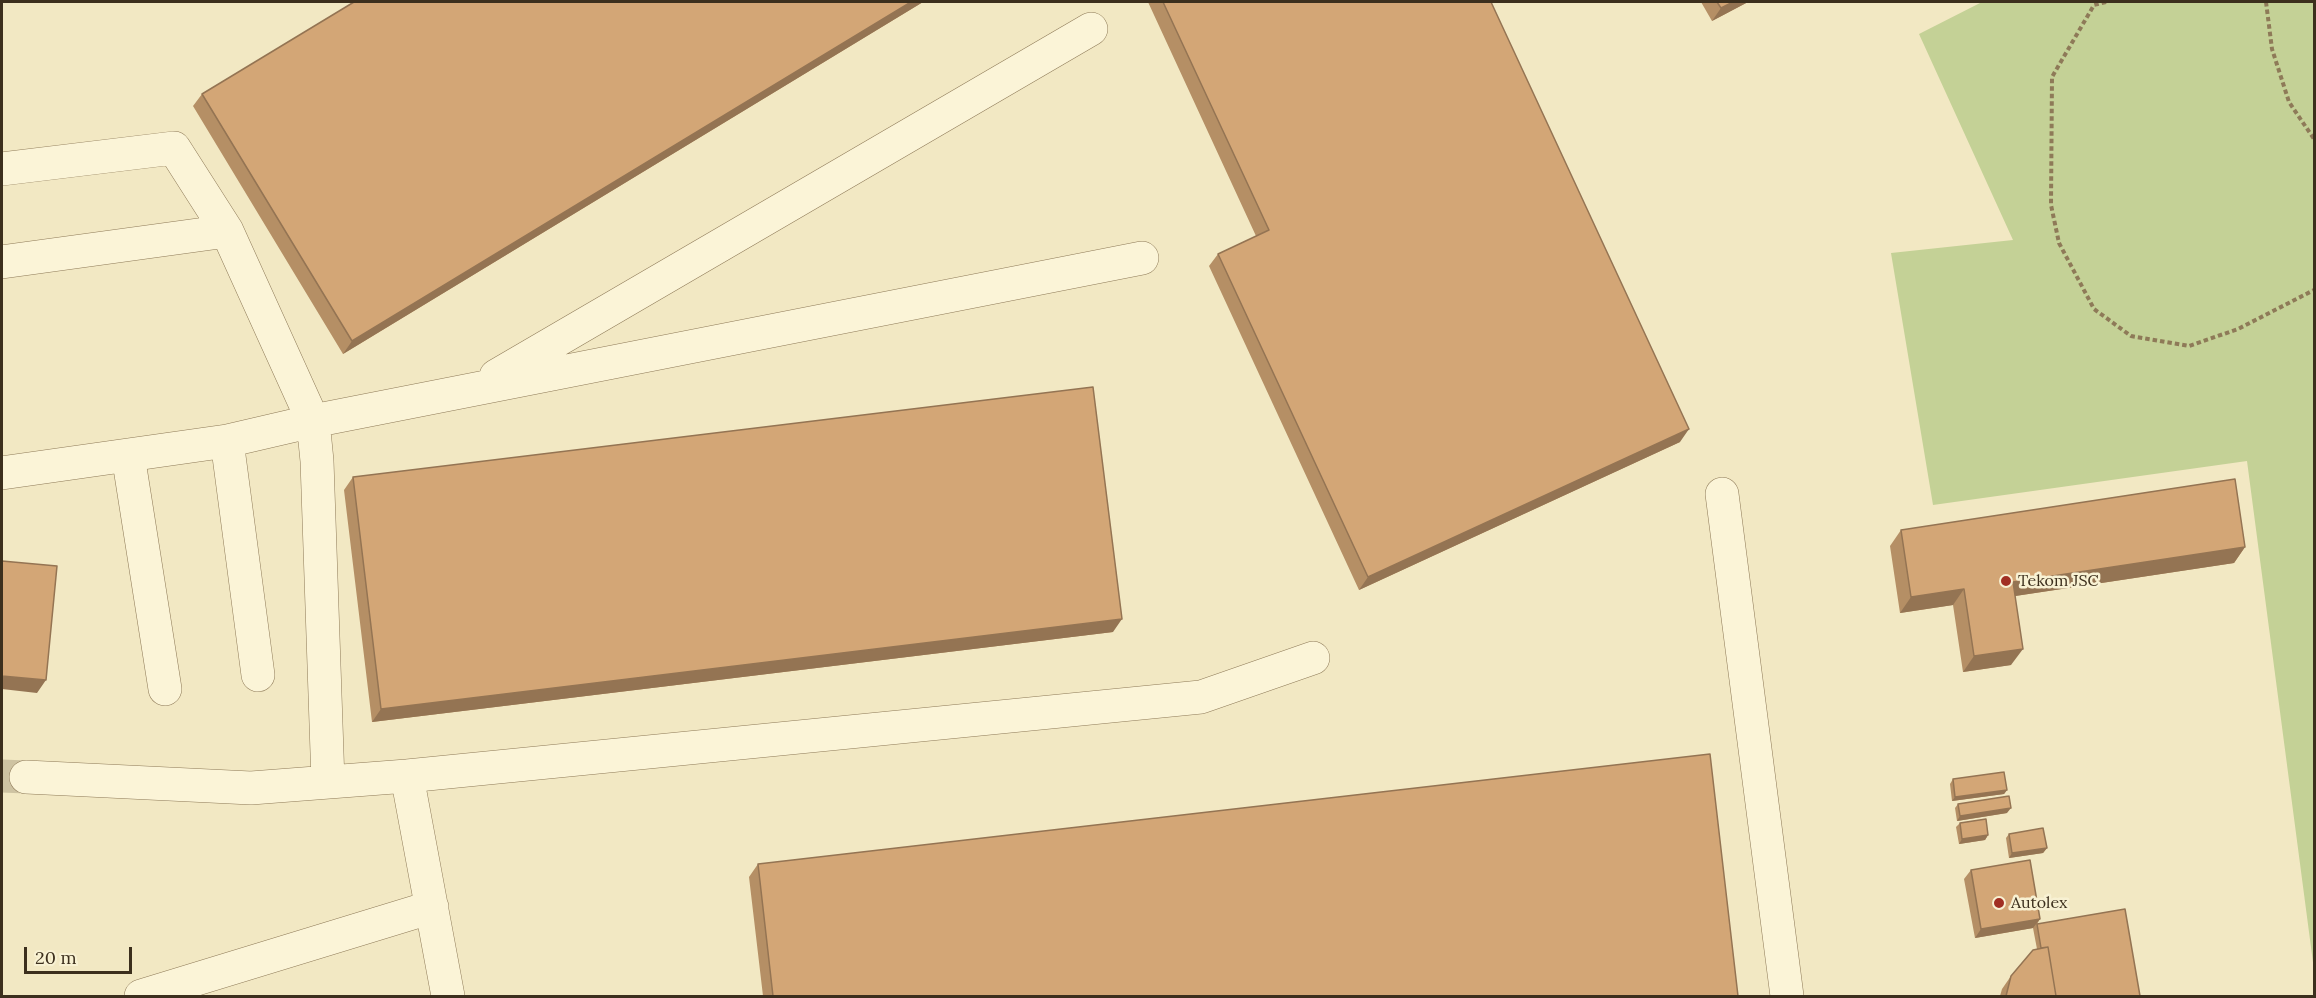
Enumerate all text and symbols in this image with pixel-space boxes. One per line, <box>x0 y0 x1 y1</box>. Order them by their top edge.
place label: Tekom JSC <box>2018 571 2099 591</box>
marker: Tekom JSC <box>1999 574 2013 588</box>
place label: Autolex <box>2011 893 2068 913</box>
marker: Autolex <box>1992 896 2006 910</box>
scale bar <box>27 935 135 973</box>
text: 20 m <box>35 946 77 969</box>

